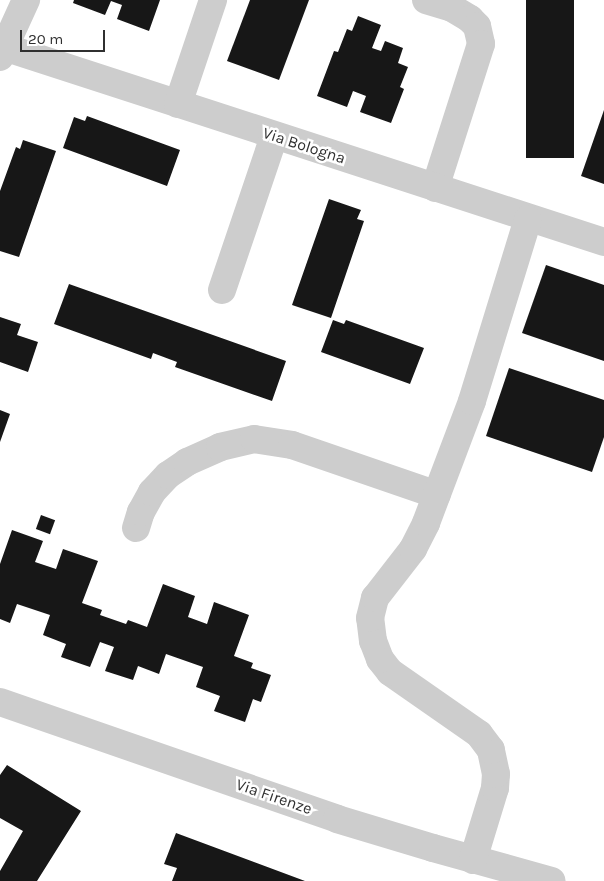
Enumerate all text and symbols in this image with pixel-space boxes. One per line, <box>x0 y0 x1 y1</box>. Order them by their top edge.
scale bar <box>22 20 108 52</box>
text: 20 m <box>28 30 63 48</box>
street label: Via Bologna <box>260 124 348 168</box>
street label: Via Firenze <box>234 775 314 819</box>

